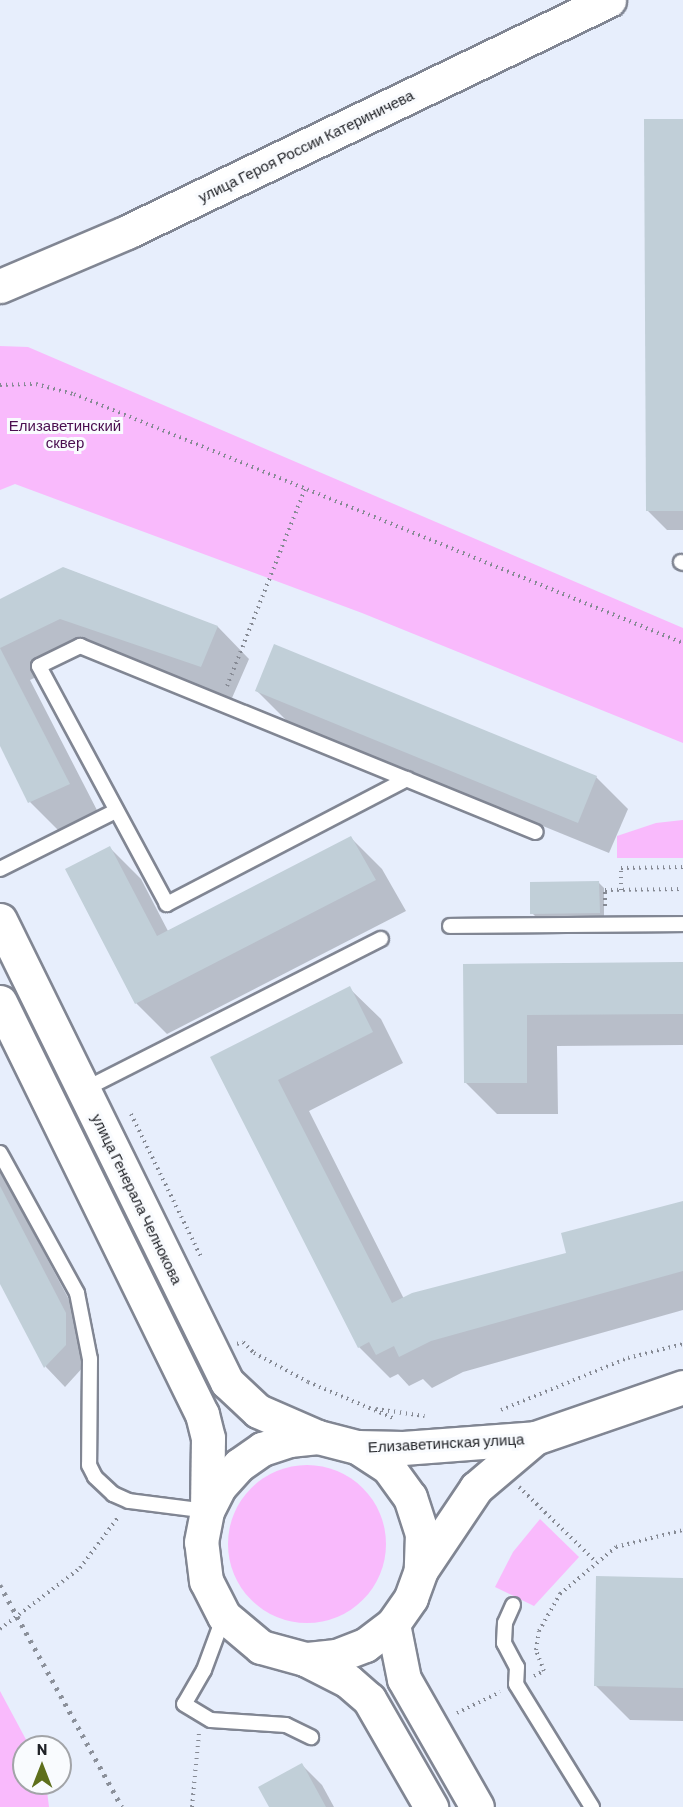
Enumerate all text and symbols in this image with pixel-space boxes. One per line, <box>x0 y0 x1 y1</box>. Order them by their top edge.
street label: улица Героя России Катериничева <box>195 86 417 206</box>
park label: Елизаветинский сквер <box>9 416 121 451</box>
street label: улица Генерала Челнокова <box>88 1111 186 1287</box>
street label: Елизаветинская улица <box>367 1430 525 1456</box>
north arrow <box>12 1735 72 1795</box>
text: N <box>37 1739 47 1758</box>

